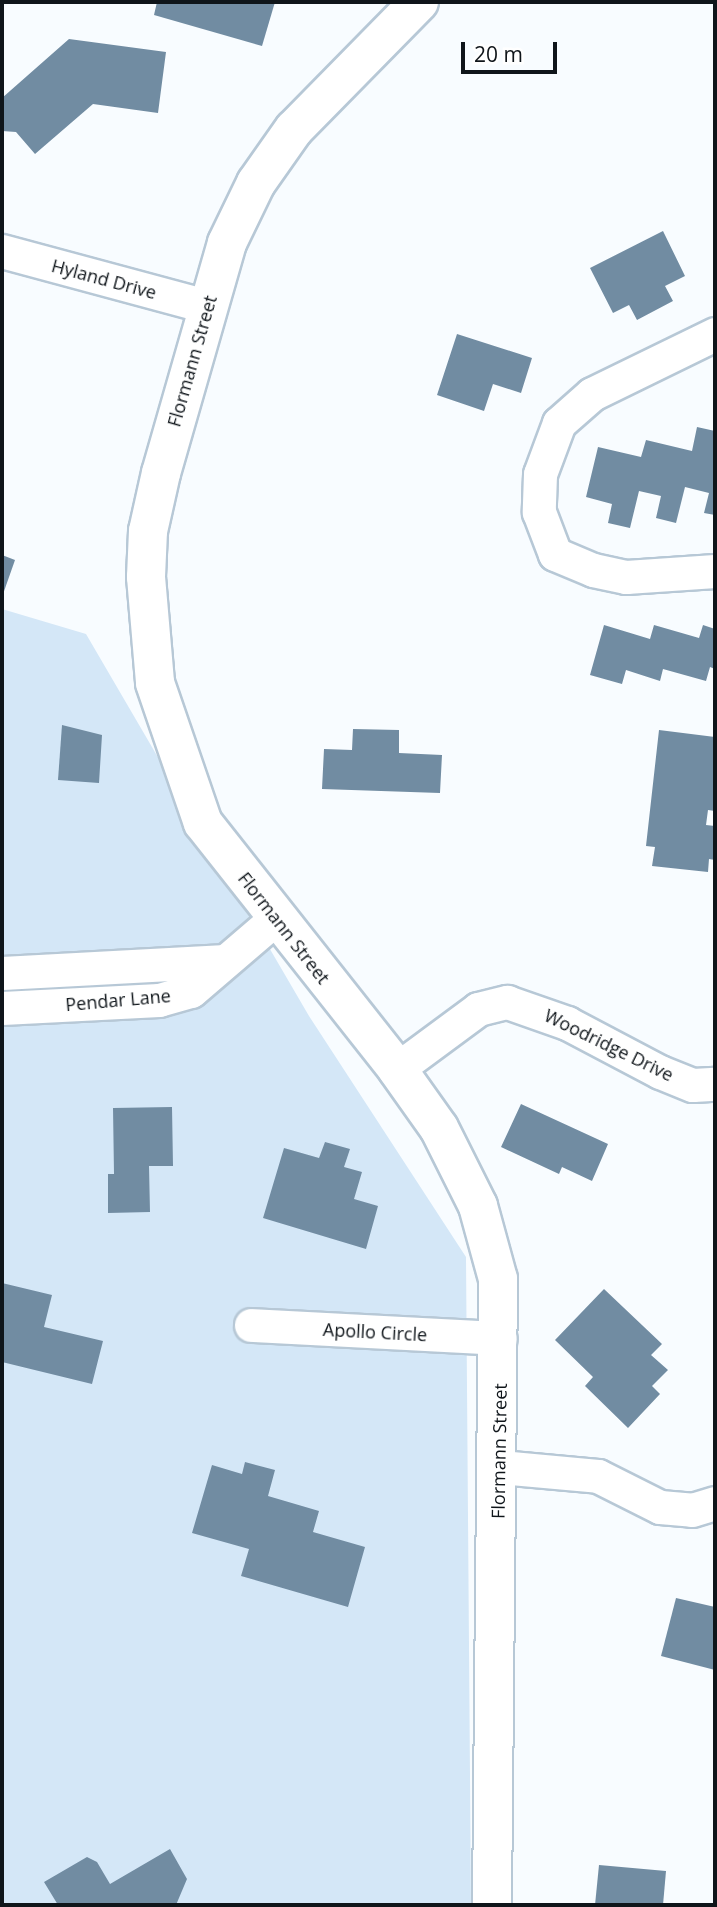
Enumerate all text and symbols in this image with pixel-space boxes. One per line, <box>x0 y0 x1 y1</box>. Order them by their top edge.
scale bar <box>465 28 561 72</box>
text: 20 m <box>474 40 523 68</box>
street label: Hyland Drive <box>49 255 159 303</box>
street label: Flormann Street <box>163 293 221 429</box>
street label: Flormann Street <box>234 868 334 988</box>
street label: Pendar Lane <box>64 985 172 1015</box>
street label: Woodridge Drive <box>541 1004 677 1086</box>
street label: Apollo Circle <box>322 1318 428 1346</box>
street label: Flormann Street <box>487 1383 511 1519</box>

